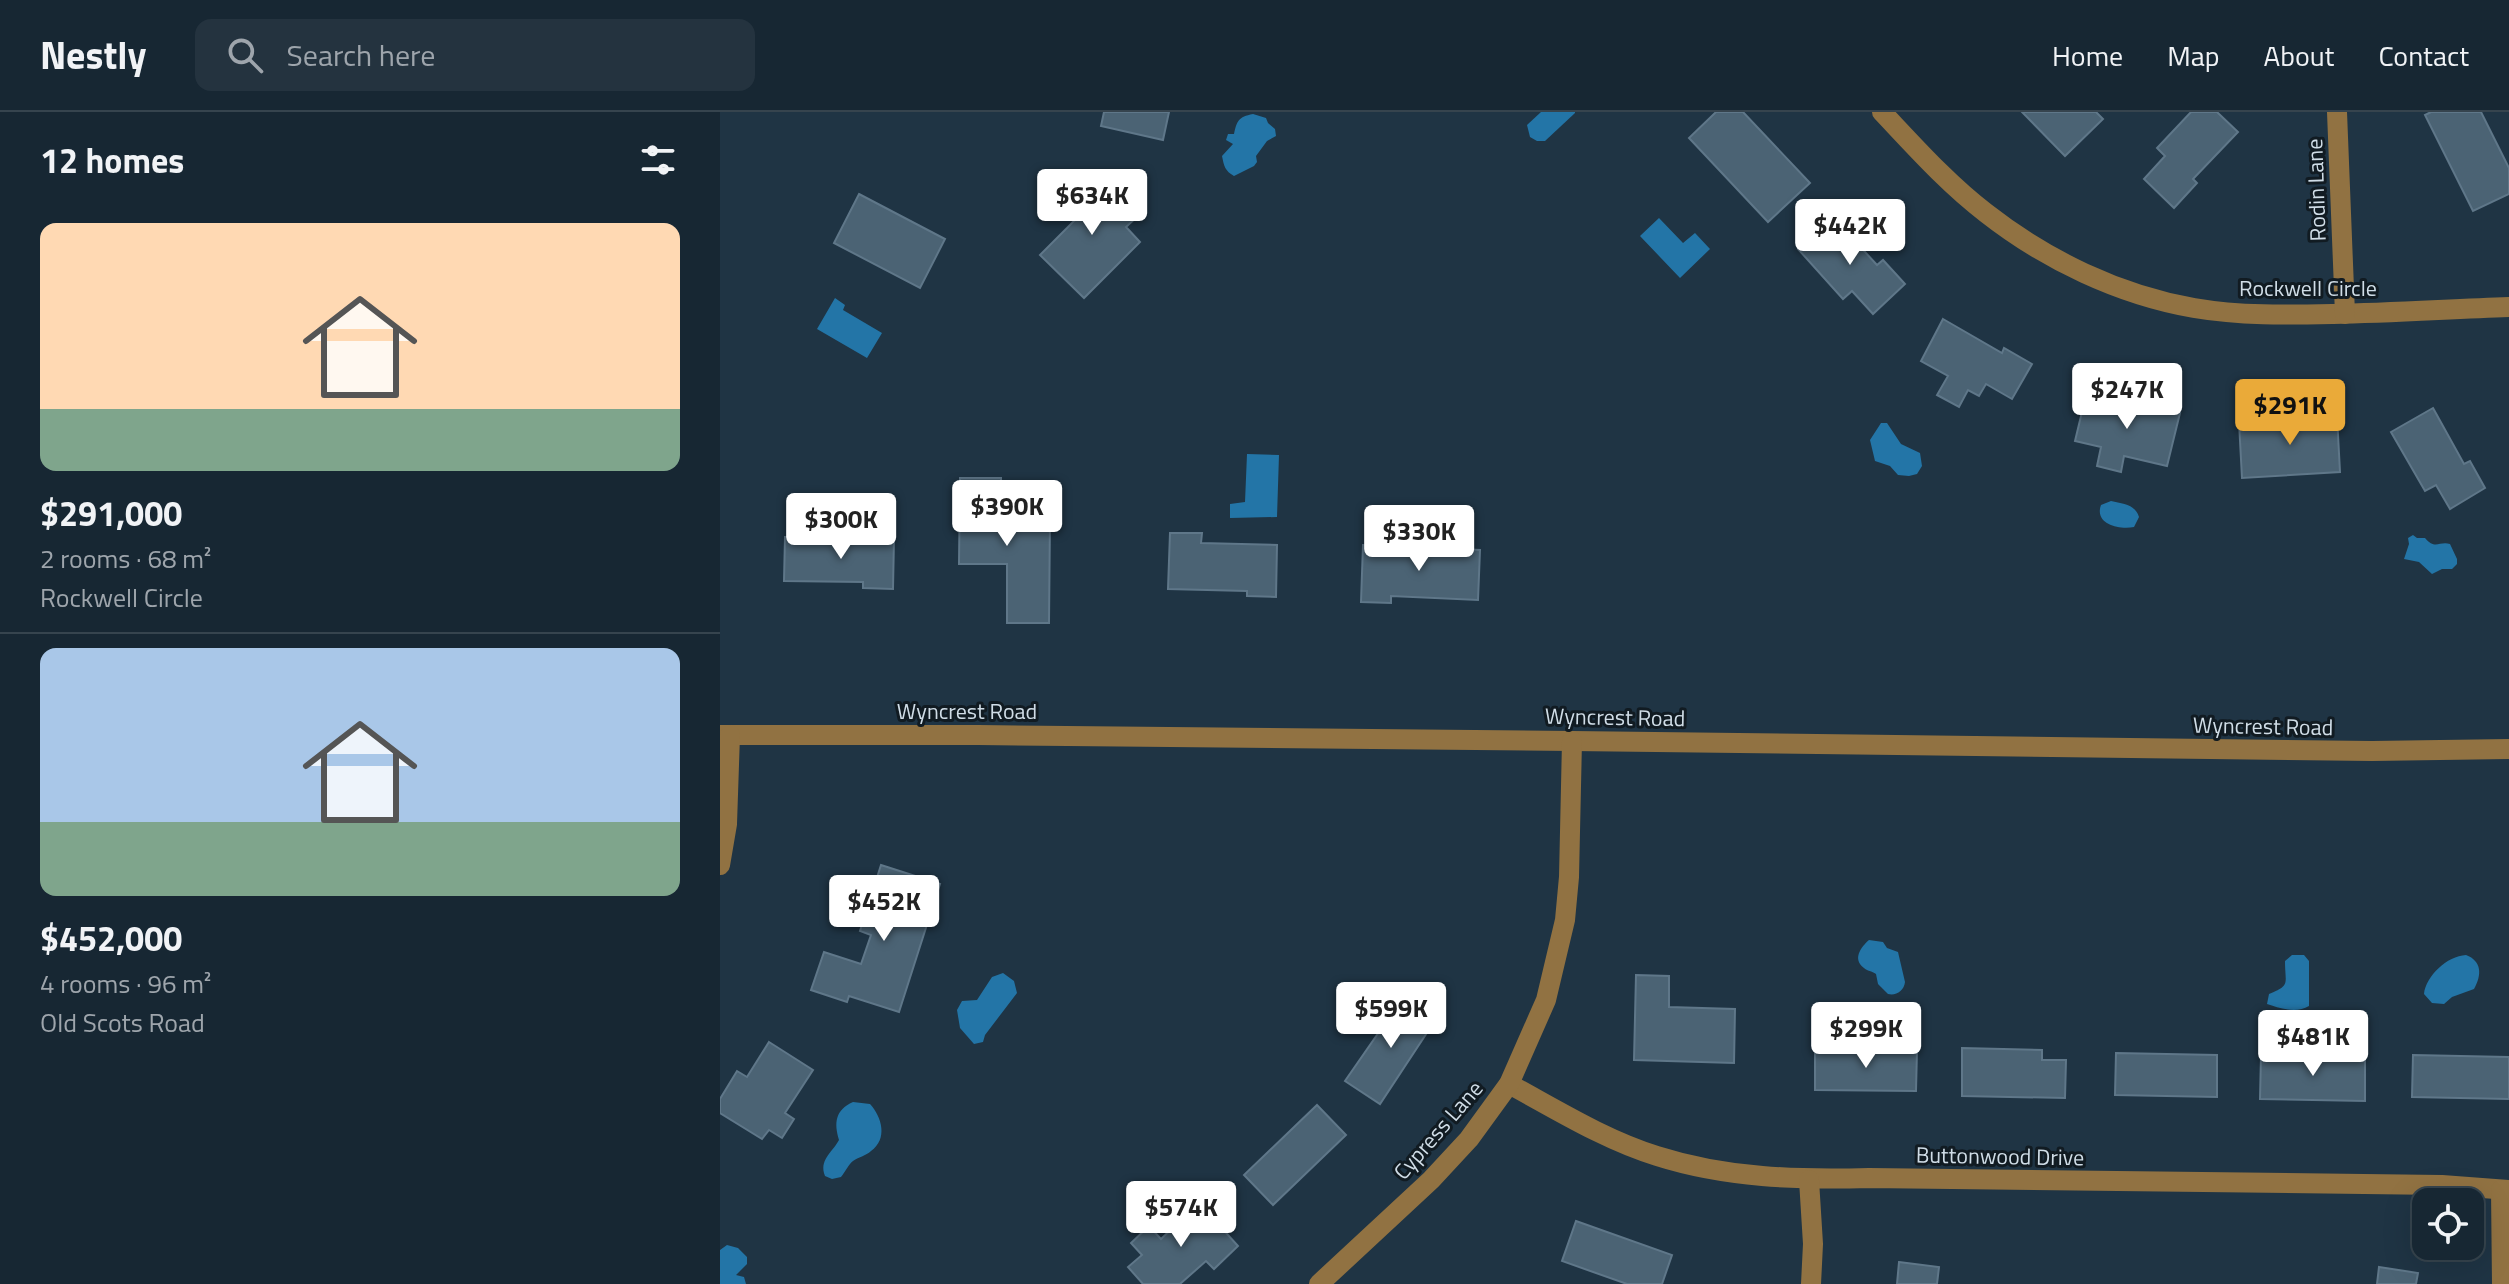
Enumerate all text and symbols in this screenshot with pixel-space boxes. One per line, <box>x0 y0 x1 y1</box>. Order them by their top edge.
search box <box>195 19 755 91</box>
text: Nestly <box>40 26 147 84</box>
text: Search here <box>287 32 435 78</box>
icon: search <box>223 33 267 77</box>
text: Home <box>2052 34 2123 77</box>
text: Map <box>2167 34 2220 77</box>
text: About <box>2264 34 2334 77</box>
text: Contact <box>2378 34 2469 77</box>
text: 12 homes <box>40 134 184 186</box>
icon: filters <box>636 138 680 182</box>
street label: Rodin Lane <box>2297 138 2335 242</box>
pin: $634K <box>1036 169 1148 237</box>
text: $634K <box>1055 175 1129 214</box>
pin: $442K <box>1794 199 1906 267</box>
text: $442K <box>1813 205 1887 244</box>
street label: Rockwell Circle <box>2239 271 2377 305</box>
icon: home <box>288 275 432 419</box>
pin: $247K <box>2071 363 2183 431</box>
text: $247K <box>2090 369 2164 408</box>
pin: $291K <box>2234 379 2346 447</box>
text: $291K <box>2253 385 2327 424</box>
pin: $390K <box>951 480 1063 548</box>
text: $390K <box>970 486 1044 525</box>
text: $291,000 <box>40 487 182 539</box>
pin: $300K <box>785 493 897 561</box>
text: $300K <box>804 499 878 538</box>
pin: $330K <box>1363 505 1475 573</box>
text: $330K <box>1382 511 1456 550</box>
text: 2 rooms · 68 m² <box>40 539 211 578</box>
text: Rockwell Circle <box>40 578 203 617</box>
street label: Wyncrest Road <box>897 694 1037 728</box>
street label: Wyncrest Road <box>1544 699 1686 735</box>
icon: home <box>288 700 432 844</box>
street label: Wyncrest Road <box>2192 708 2334 744</box>
pin: $452K <box>828 875 940 943</box>
text: $452K <box>847 881 921 920</box>
text: $452,000 <box>40 912 182 964</box>
text: 4 rooms · 96 m² <box>40 964 211 1003</box>
pin: $599K <box>1335 982 1447 1050</box>
text: $599K <box>1354 988 1428 1027</box>
pin: $299K <box>1810 1002 1922 1070</box>
text: Old Scots Road <box>40 1003 205 1042</box>
text: $299K <box>1829 1008 1903 1047</box>
pin: $481K <box>2257 1010 2369 1078</box>
text: $481K <box>2276 1016 2350 1055</box>
street label: Cypress Lane <box>1385 1073 1491 1187</box>
street label: Buttonwood Drive <box>1915 1138 2085 1174</box>
pin: $574K <box>1125 1181 1237 1249</box>
text: $574K <box>1144 1187 1218 1226</box>
map controls <box>2412 1188 2484 1260</box>
button: locate <box>2412 1188 2484 1260</box>

